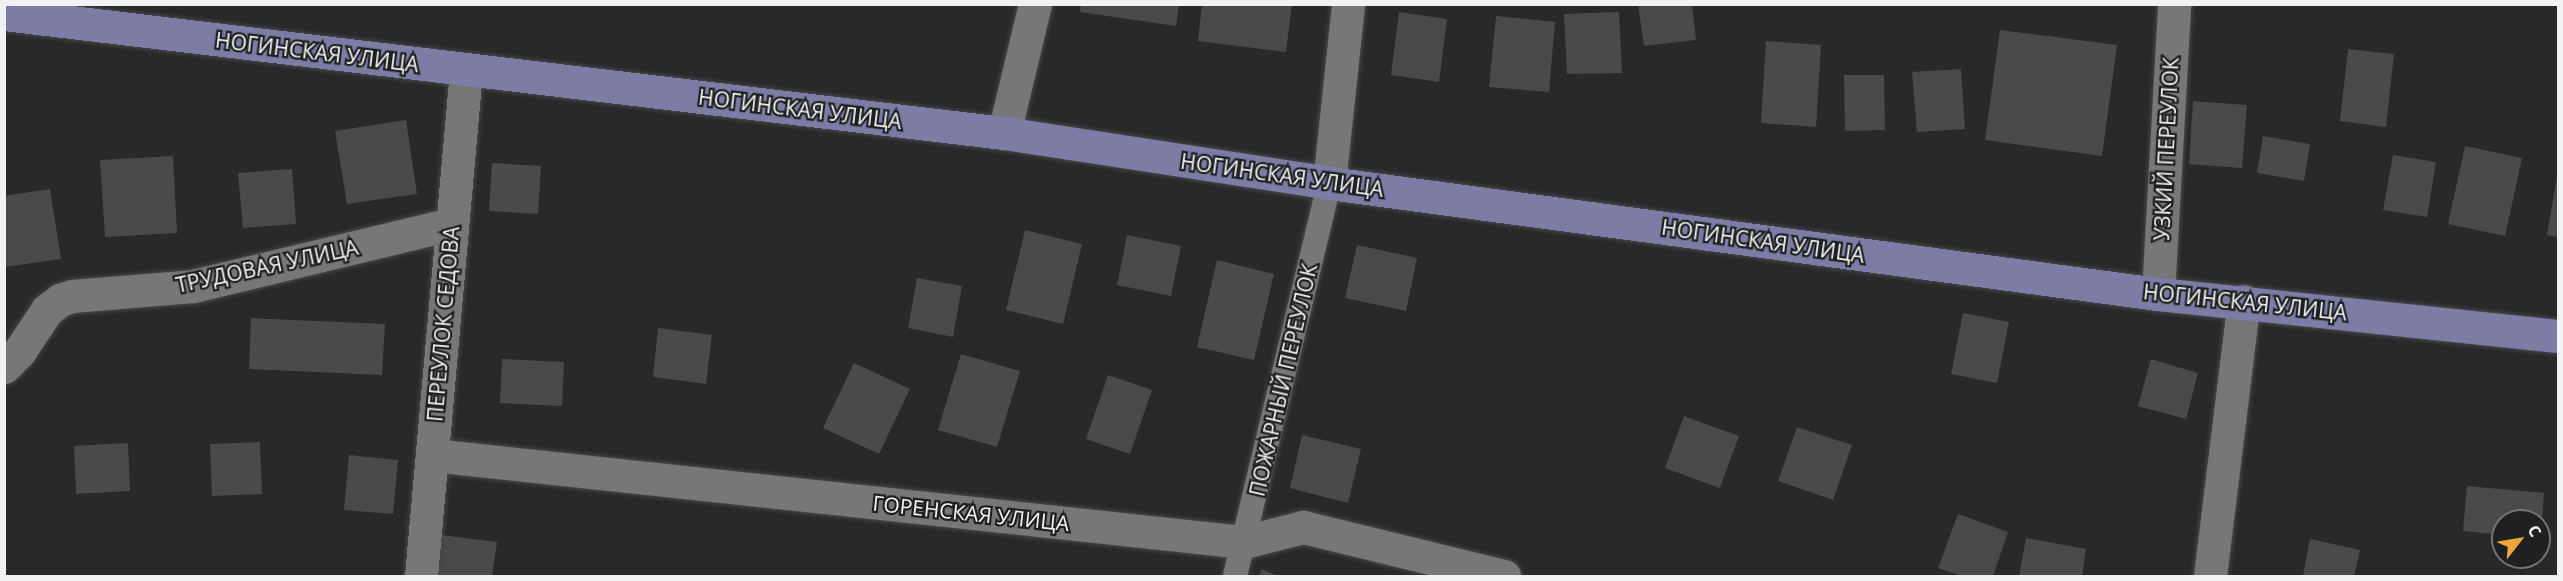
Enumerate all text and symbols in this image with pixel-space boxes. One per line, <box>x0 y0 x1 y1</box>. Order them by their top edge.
street label: НОГИНСКАЯ УЛИЦА <box>214 27 420 77</box>
street label: УЗКИЙ ПЕРЕУЛОК <box>2149 57 2183 241</box>
street label: НОГИНСКАЯ УЛИЦА <box>697 84 903 134</box>
street label: НОГИНСКАЯ УЛИЦА <box>1179 148 1385 202</box>
street label: НОГИНСКАЯ УЛИЦА <box>1660 214 1866 268</box>
street label: ПЕРЕУЛОК СЕДОВА <box>422 225 464 423</box>
street label: ТРУДОВАЯ УЛИЦА <box>173 234 361 298</box>
street label: ПОЖАРНЫЙ ПЕРЕУЛОК <box>1244 261 1322 499</box>
street label: НОГИНСКАЯ УЛИЦА <box>2142 279 2348 325</box>
street label: ГОРЕНСКАЯ УЛИЦА <box>871 490 1071 536</box>
north arrow <box>2491 509 2551 569</box>
text: С <box>2523 521 2547 541</box>

